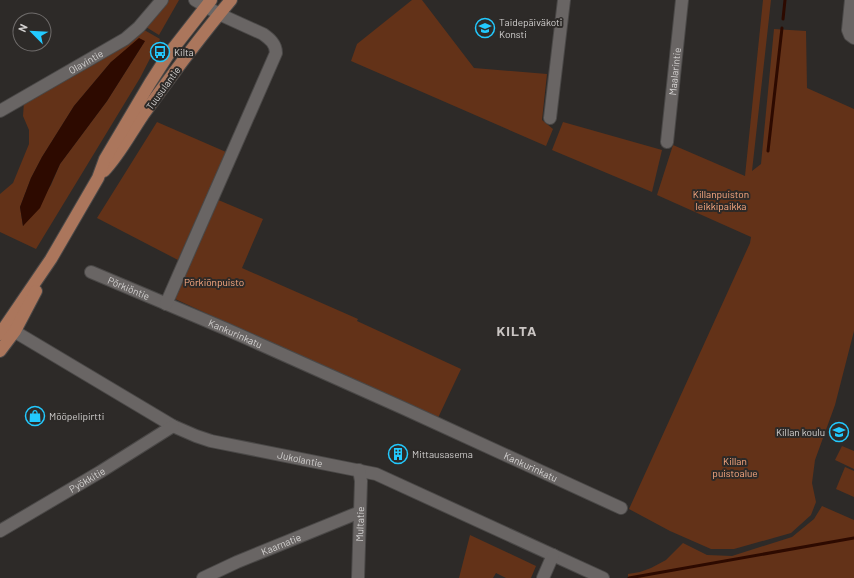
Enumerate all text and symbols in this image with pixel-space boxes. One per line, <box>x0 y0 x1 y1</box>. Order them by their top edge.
north arrow <box>12 12 52 52</box>
place label: Taidepäiväkoti Konsti <box>499 16 562 40</box>
school or university icon: Taidepäiväkoti Konsti <box>474 17 496 39</box>
text: N <box>15 22 30 34</box>
bus stop icon: Kilta <box>149 41 171 63</box>
place label: Kilta <box>174 46 194 58</box>
street label: Olavintie <box>66 47 105 76</box>
street label: Maalarintie <box>666 47 683 96</box>
street label: Tuusulantie <box>143 64 183 112</box>
park label: Killanpuiston leikkipaikka <box>693 188 749 212</box>
street label: Pörkiöntie <box>106 274 152 302</box>
park label: Pörkiönpuisto <box>184 276 244 288</box>
street label: Kankurinkatu <box>207 316 264 350</box>
district label: KILTA <box>497 322 537 339</box>
shop icon: Mööpelipirtti <box>24 405 46 427</box>
place label: Mööpelipirtti <box>49 410 104 422</box>
school or university icon: Killan koulu <box>828 421 850 443</box>
place label: Killan koulu <box>776 426 825 438</box>
building icon: Mittausasema <box>387 443 409 465</box>
street label: Jukolantie <box>276 448 324 469</box>
place label: Mittausasema <box>412 448 473 460</box>
street label: Kankurinkatu <box>502 449 560 484</box>
park label: Killan puistoalue <box>712 455 758 479</box>
street label: Pyökkitie <box>67 464 107 495</box>
street label: Multatie <box>353 506 366 542</box>
street label: Kaarnatie <box>259 531 303 558</box>

